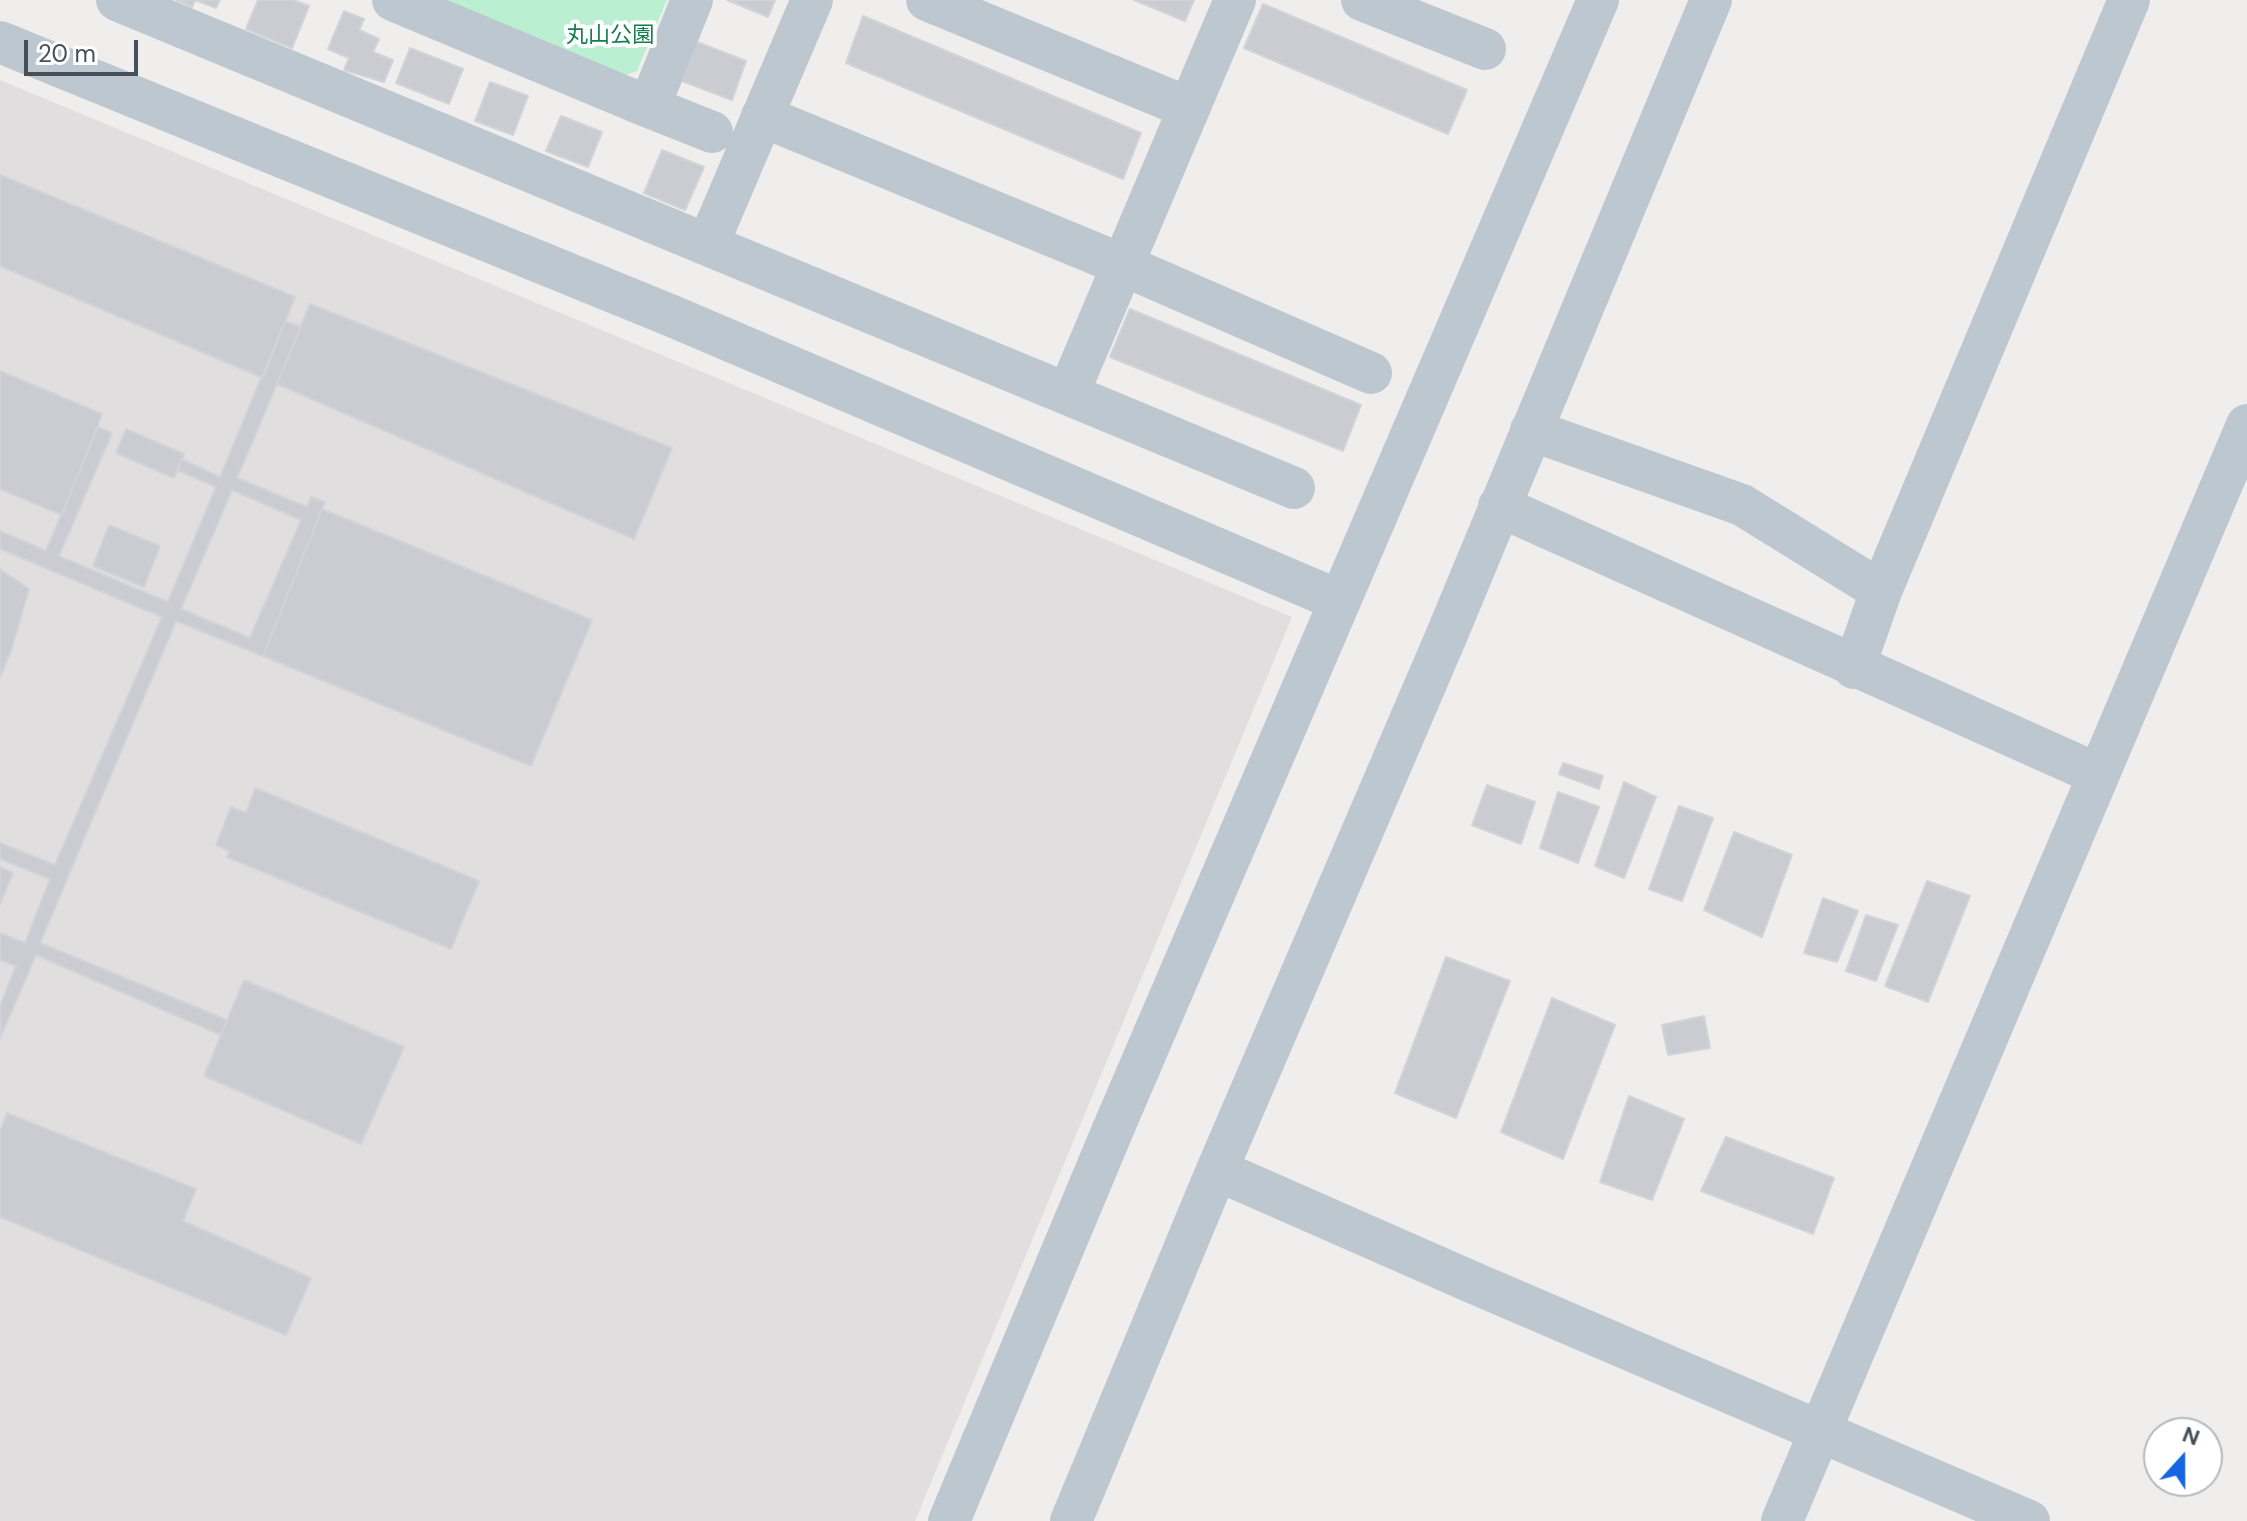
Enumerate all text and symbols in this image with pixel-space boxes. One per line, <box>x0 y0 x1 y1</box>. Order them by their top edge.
park label: 丸山公園 <box>566 23 654 49</box>
scale bar <box>28 24 142 74</box>
text: 20 m <box>38 38 96 69</box>
north arrow <box>2143 1417 2223 1497</box>
text: N <box>2178 1420 2204 1452</box>

